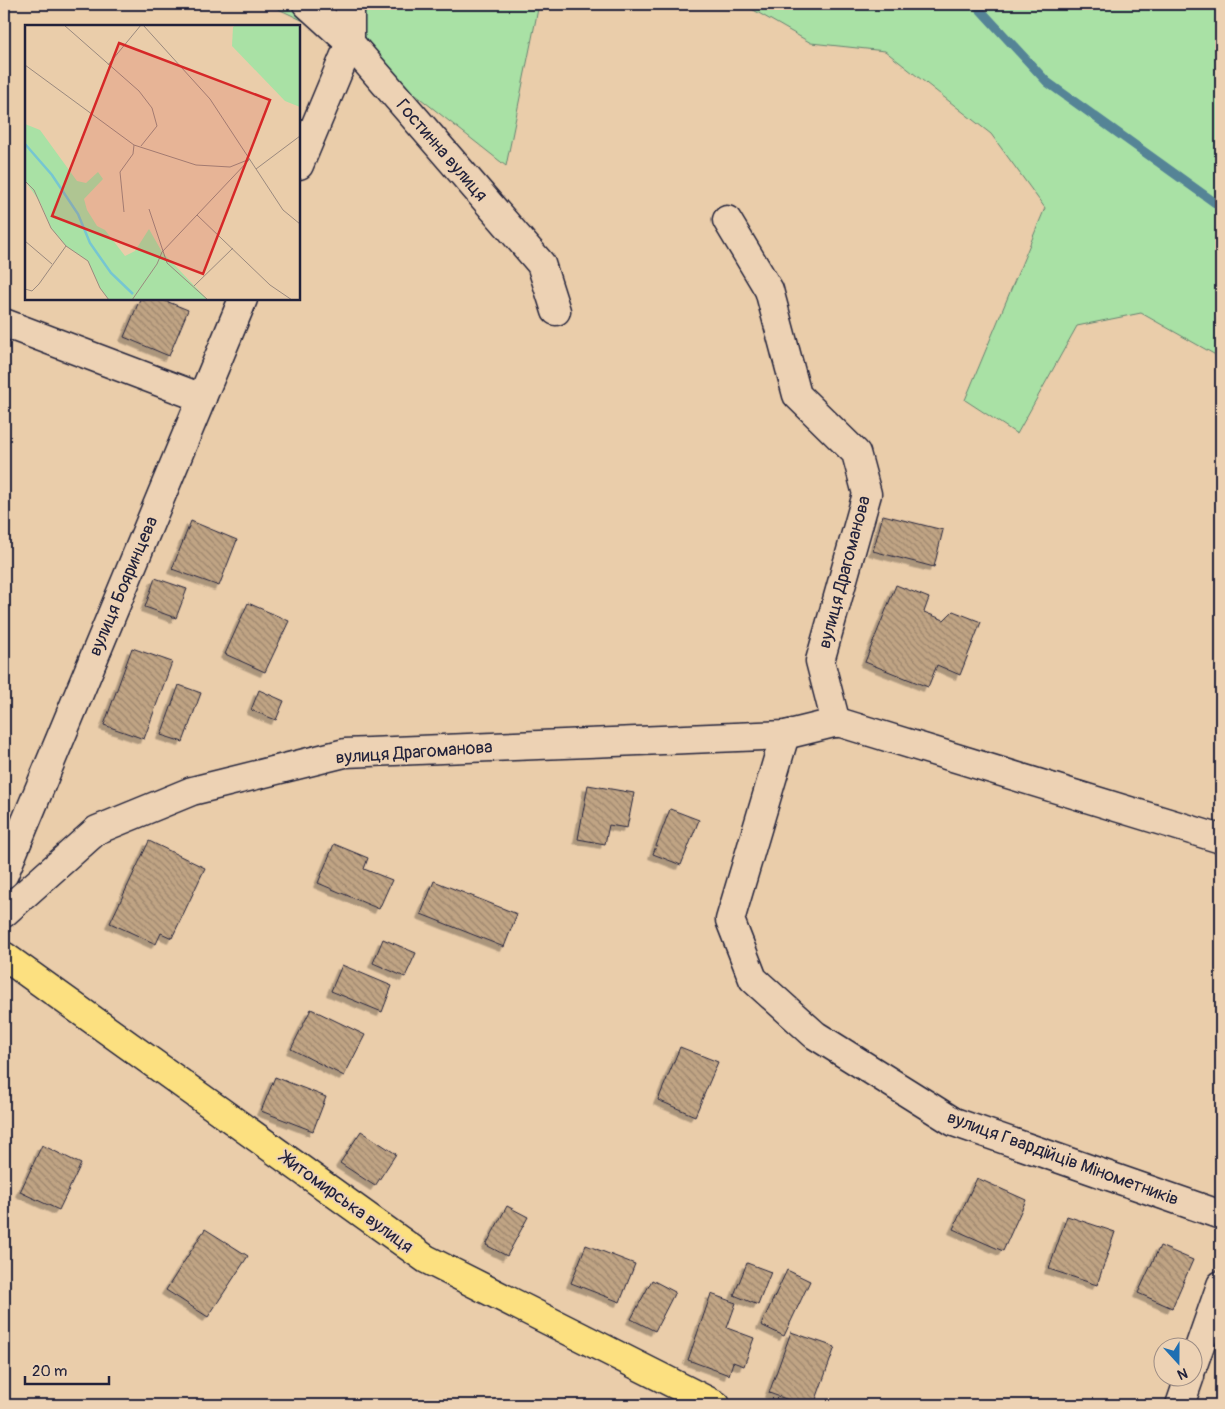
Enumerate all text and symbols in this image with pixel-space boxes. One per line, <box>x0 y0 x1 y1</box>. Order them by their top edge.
inset map <box>25 25 300 300</box>
street label: Гостинна вулиця <box>391 94 492 206</box>
street label: вулиця Драгоманова <box>813 493 876 651</box>
street label: вулиця Бояринцева <box>84 513 163 659</box>
street label: вулиця Драгоманова <box>335 736 493 769</box>
street label: вулиця Гвардійців Мінометників <box>944 1106 1182 1211</box>
street label: Житомирська вулиця <box>273 1145 418 1258</box>
north arrow <box>1152 1336 1202 1386</box>
scale bar <box>25 1354 109 1386</box>
text: 20 m <box>32 1362 67 1381</box>
text: N <box>1175 1364 1190 1383</box>

